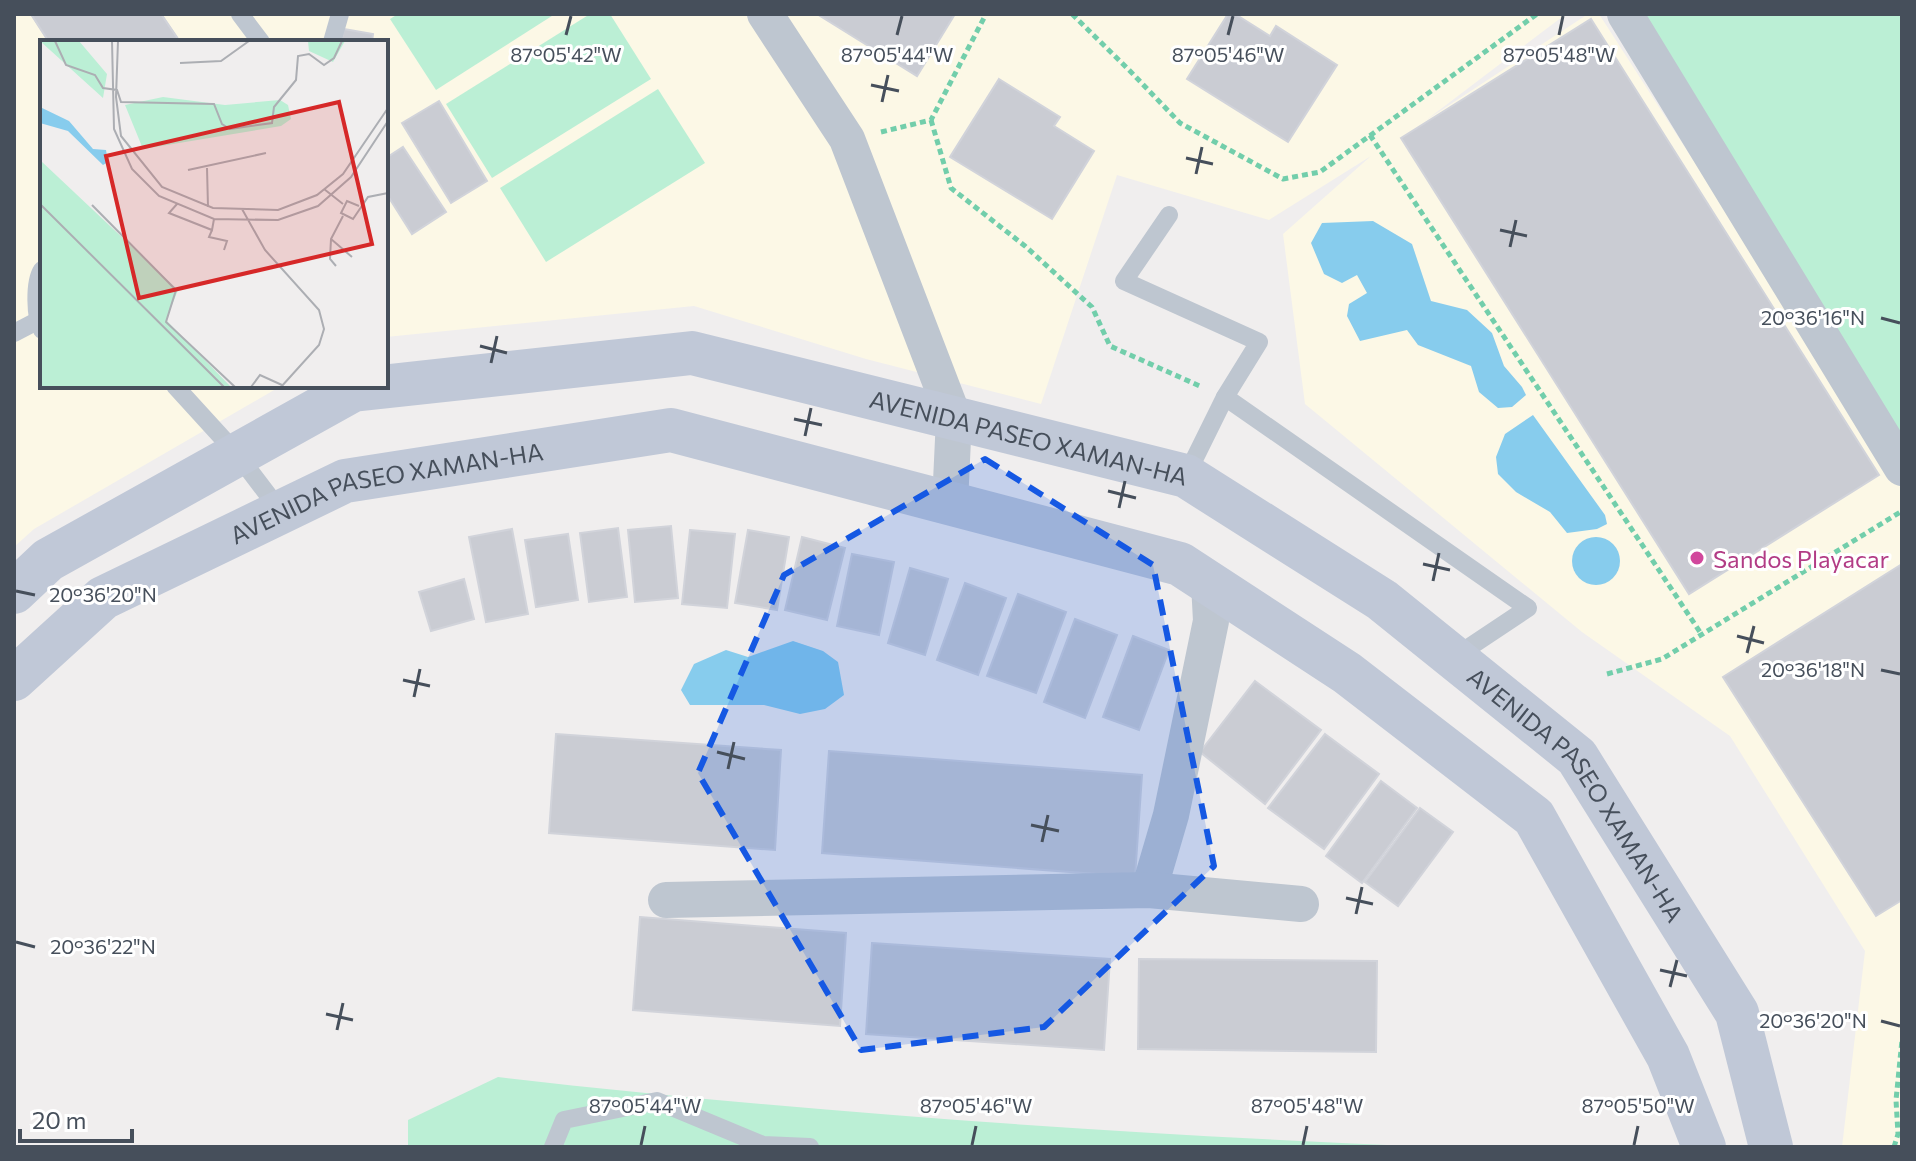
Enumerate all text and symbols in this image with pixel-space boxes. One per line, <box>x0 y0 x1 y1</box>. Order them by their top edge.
inset map <box>40 40 388 388</box>
text: 87°05'42"W <box>510 42 622 66</box>
text: 87°05'44"W <box>841 42 953 66</box>
text: 87°05'46"W <box>1172 42 1284 66</box>
text: 87°05'48"W <box>1503 42 1615 66</box>
text: 20°36'16"N <box>1761 305 1865 329</box>
street label: AVENIDA PASEO XAMAN-HA <box>867 383 1191 490</box>
street label: AVENIDA PASEO XAMAN-HA <box>225 436 545 549</box>
place label: Sandos Playacar <box>1713 544 1889 573</box>
marker: Sandos Playacar <box>1688 549 1706 567</box>
text: 20°36'20"N <box>49 582 157 606</box>
text: 20°36'18"N <box>1761 657 1865 681</box>
street label: AVENIDA PASEO XAMAN-HA <box>1462 661 1691 927</box>
text: 20°36'22"N <box>50 934 156 958</box>
text: 20°36'20"N <box>1759 1008 1867 1032</box>
scale bar <box>20 1093 132 1143</box>
text: 87°05'44"W <box>589 1093 701 1117</box>
text: 87°05'46"W <box>920 1093 1032 1117</box>
text: 87°05'48"W <box>1251 1093 1363 1117</box>
text: 87°05'50"W <box>1581 1093 1695 1117</box>
text: 20 m <box>32 1105 86 1134</box>

